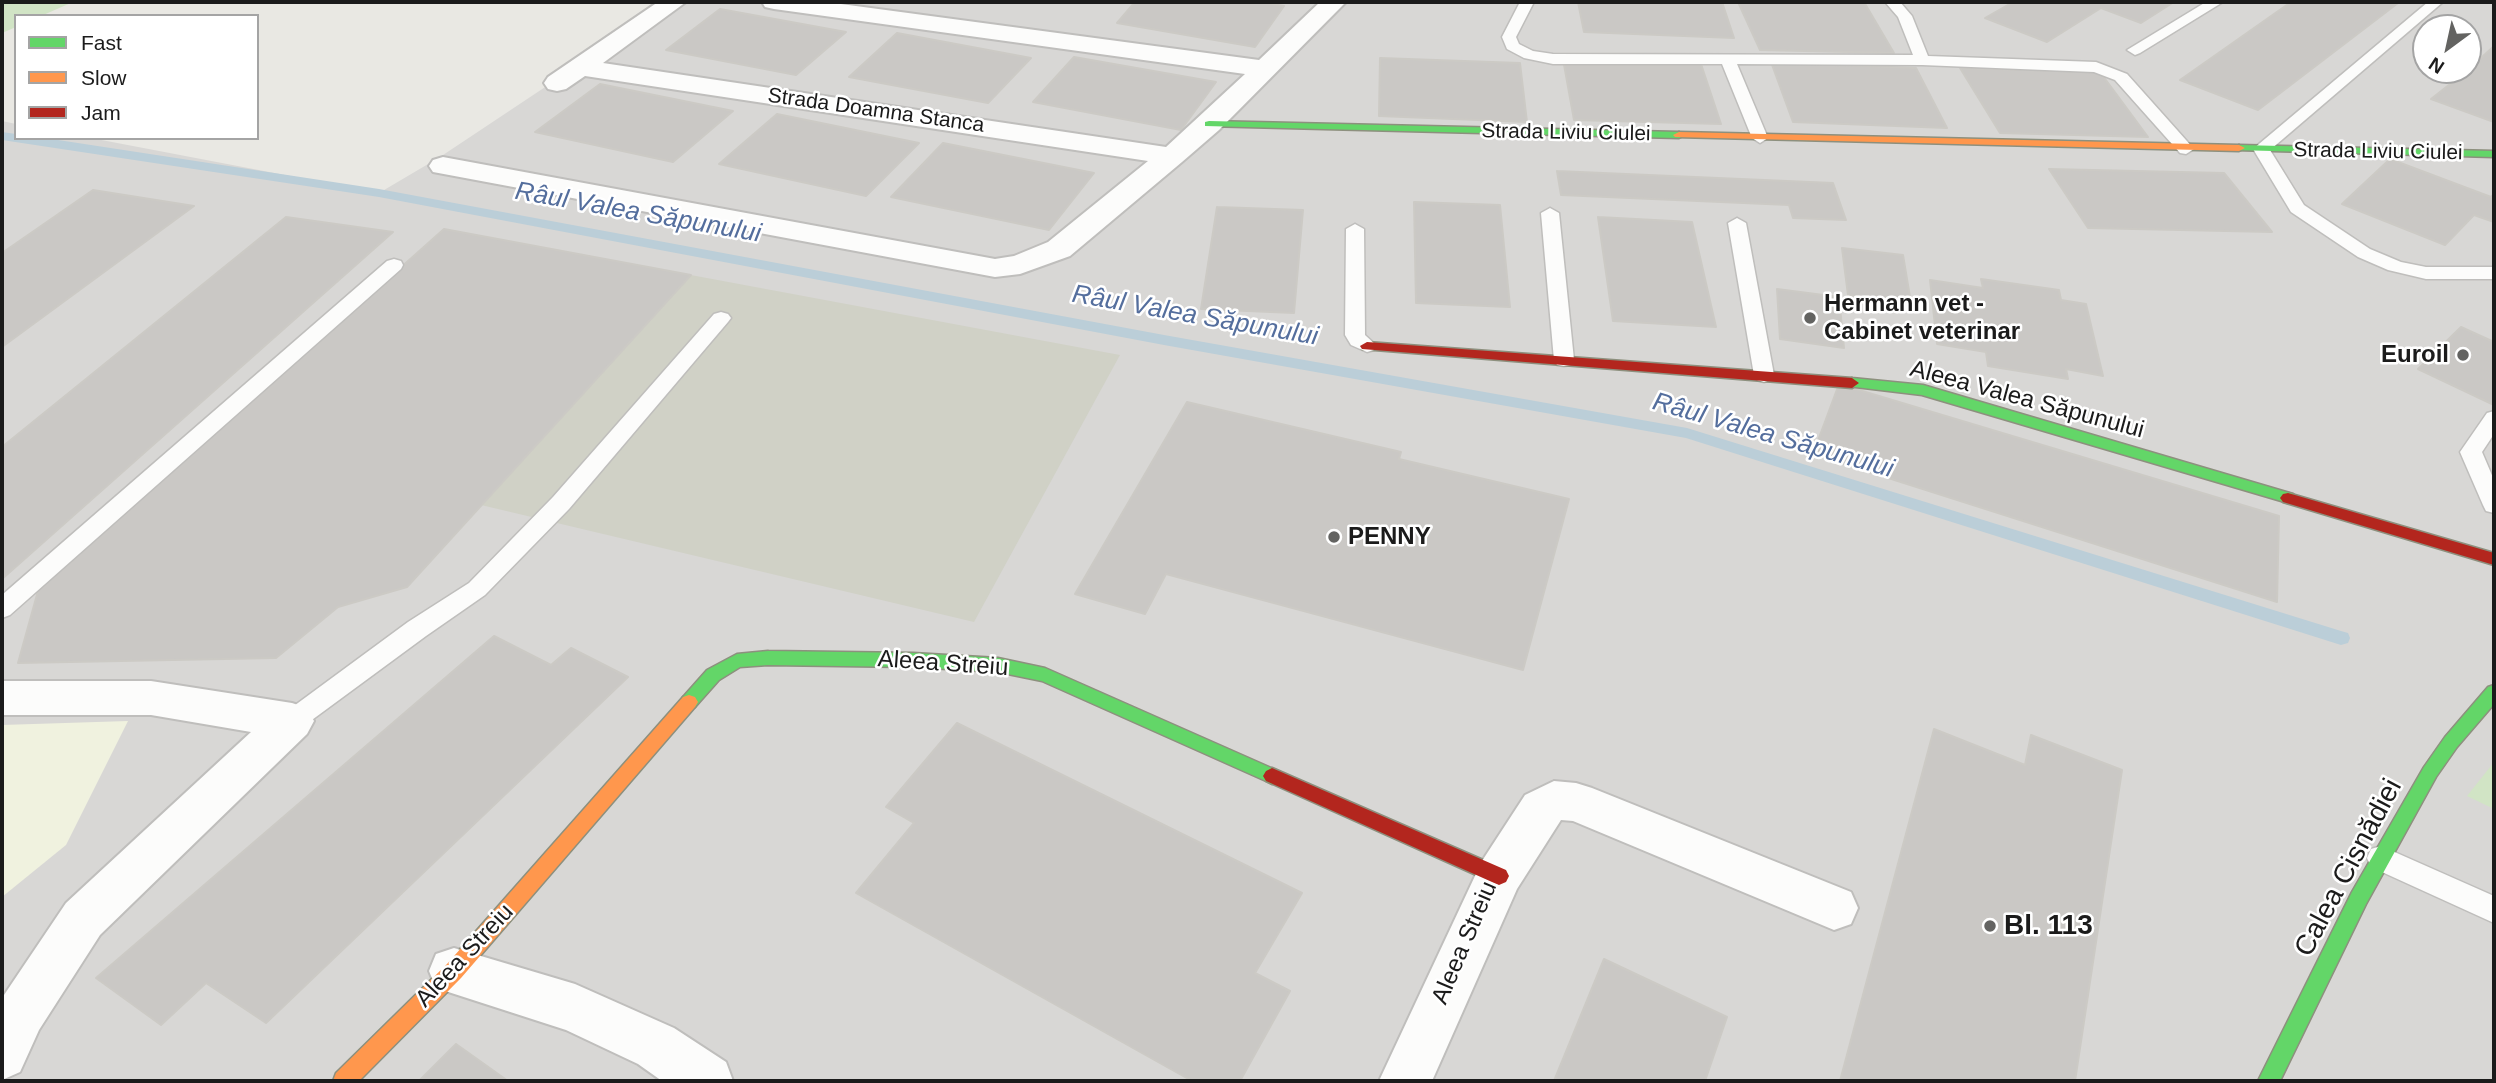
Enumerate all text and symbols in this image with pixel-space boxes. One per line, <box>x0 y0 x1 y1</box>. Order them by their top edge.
legend <box>14 14 259 140</box>
north arrow <box>2412 14 2482 84</box>
text: Fast <box>81 31 122 54</box>
text: N <box>2425 53 2448 78</box>
text: Slow <box>81 66 127 89</box>
street label: Strada Doamna Stanca <box>766 83 986 139</box>
text: Jam <box>81 101 121 124</box>
street label: Strada Liviu Ciulei <box>1481 119 1651 147</box>
street label: Strada Liviu Ciulei <box>2293 138 2463 166</box>
water label: Râul Valea Săpunului <box>513 176 763 250</box>
water label: Râul Valea Săpunului <box>1070 279 1320 353</box>
place label: Hermann vet - Cabinet veterinar <box>1824 290 2020 346</box>
marker: Hermann vet - Cabinet veterinar <box>1802 310 1818 326</box>
place label: Euroil <box>2381 341 2449 369</box>
marker: Euroil <box>2455 347 2471 363</box>
street label: Aleea Valea Săpunului <box>1907 355 2147 445</box>
water label: Râul Valea Săpunului <box>1649 387 1897 485</box>
place label: PENNY <box>1348 523 1431 551</box>
marker: PENNY <box>1326 529 1342 545</box>
street label: Aleea Streiu <box>877 645 1009 683</box>
street label: Calea Cisnădiei <box>2288 774 2410 962</box>
street label: Aleea Streiu <box>1426 877 1504 1009</box>
street label: Aleea Streiu <box>410 898 520 1014</box>
place label: Bl. 113 <box>2004 909 2093 943</box>
marker: Bl. 113 <box>1982 918 1998 934</box>

